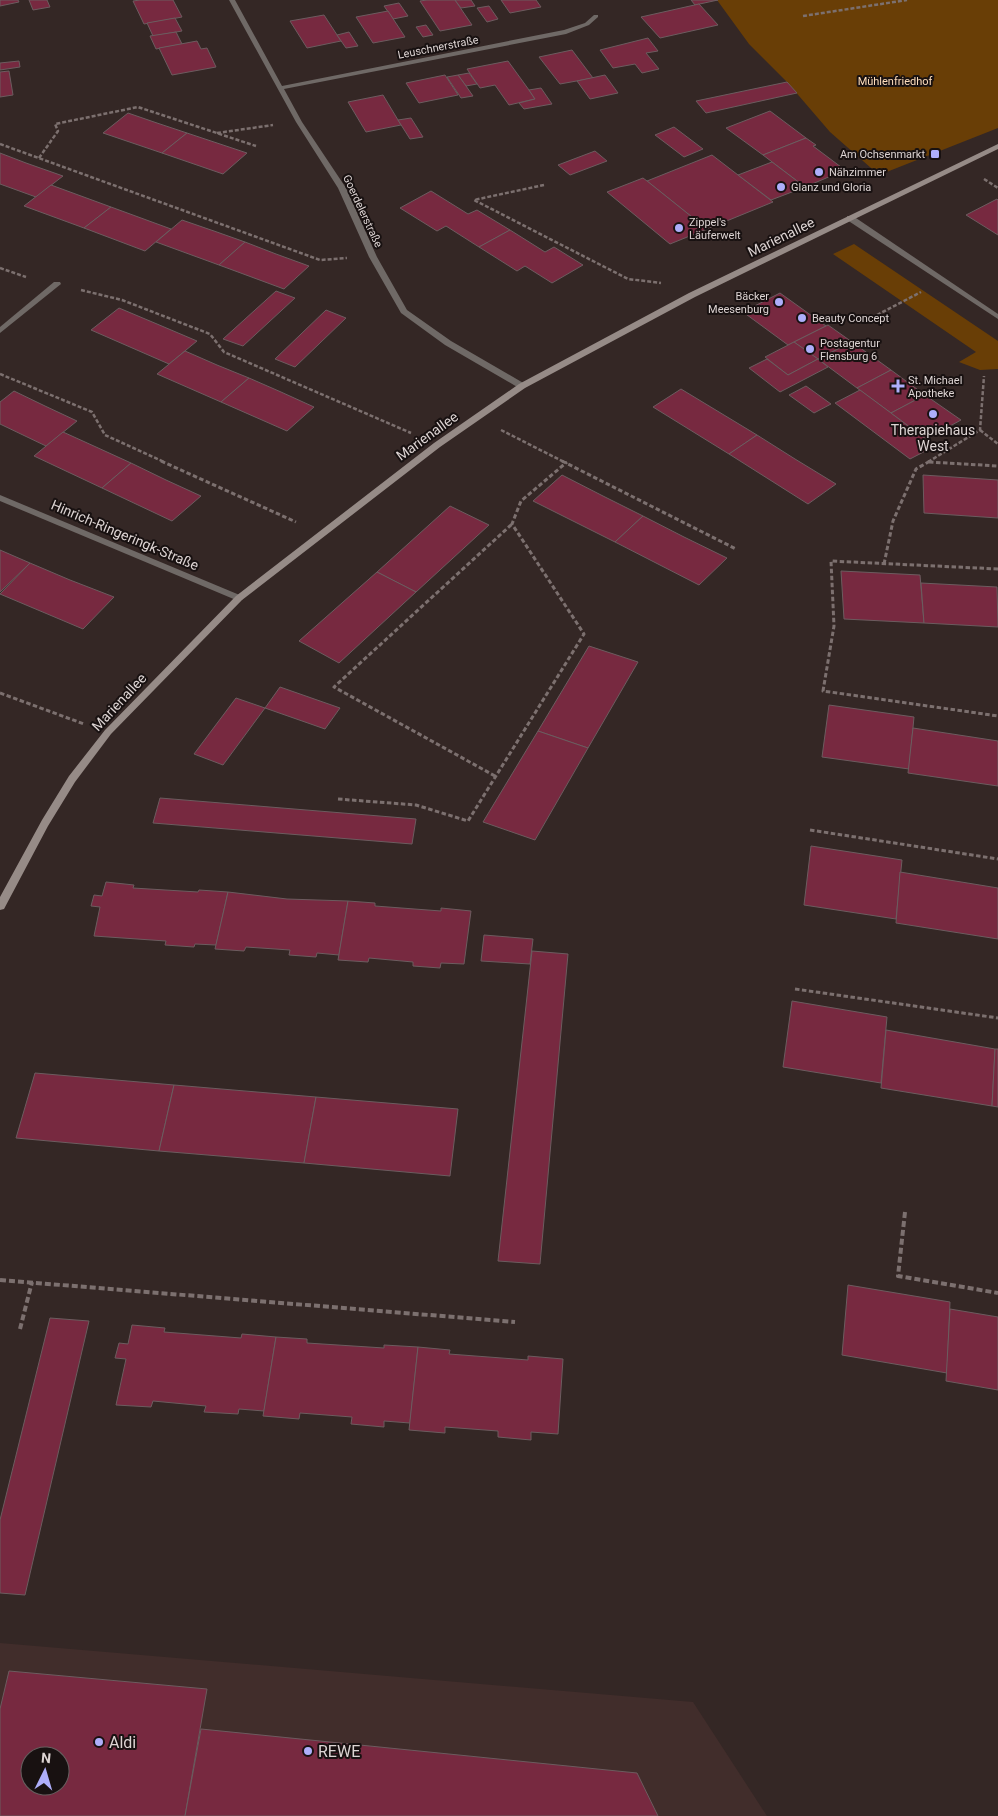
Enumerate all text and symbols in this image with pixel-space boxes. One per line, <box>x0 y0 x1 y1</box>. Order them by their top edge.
street label: Leuschnerstraße <box>397 33 480 62</box>
park label: Mühlenfriedhof <box>858 75 933 88</box>
place label: Am Ochsenmarkt <box>840 148 925 161</box>
marker: Am Ochsenmarkt <box>929 148 941 160</box>
marker: Nähzimmer <box>813 166 825 178</box>
place label: Nähzimmer <box>829 166 886 179</box>
street label: Goerdelerstraße <box>340 173 385 250</box>
marker: Glanz und Gloria <box>775 181 787 193</box>
place label: Glanz und Gloria <box>791 181 871 194</box>
street label: Marienallee <box>745 214 817 260</box>
place label: Zippel's Läuferwelt <box>689 216 741 242</box>
marker: Zippel's Läuferwelt <box>673 222 685 234</box>
place label: Bäcker Meesenburg <box>708 290 769 316</box>
marker: Bäcker Meesenburg <box>773 296 785 308</box>
marker: Beauty Concept <box>796 312 808 324</box>
place label: Beauty Concept <box>812 312 890 325</box>
place label: Postagentur Flensburg 6 <box>820 337 880 363</box>
marker: Postagentur Flensburg 6 <box>804 343 816 355</box>
place label: St. Michael Apotheke <box>908 374 962 400</box>
marker: St. Michael Apotheke <box>892 380 904 392</box>
street label: Marienallee <box>393 408 461 464</box>
marker: Therapiehaus West <box>927 408 939 420</box>
place label: Therapiehaus West <box>891 422 975 454</box>
street label: Hinrich-Ringeringk-Straße <box>49 497 201 573</box>
street label: Marienallee <box>88 670 150 734</box>
place label: Aldi <box>109 1733 136 1752</box>
marker: Aldi <box>93 1736 105 1748</box>
place label: REWE <box>318 1742 360 1761</box>
marker: REWE <box>302 1745 314 1757</box>
north arrow <box>20 1746 70 1796</box>
text: N <box>41 1750 52 1766</box>

